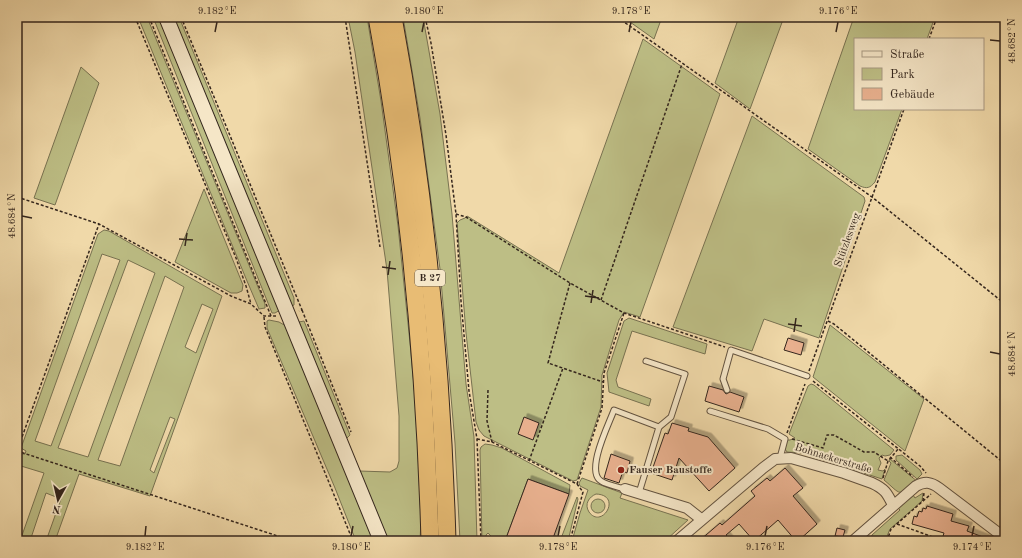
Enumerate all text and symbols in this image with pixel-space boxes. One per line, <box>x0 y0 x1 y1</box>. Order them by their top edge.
text: 9.182°E <box>198 6 236 16</box>
text: 9.180°E <box>405 6 443 16</box>
text: 9.178°E <box>612 6 650 16</box>
text: 9.176°E <box>819 6 857 16</box>
text: 48.682°N <box>1007 18 1017 64</box>
legend <box>854 38 984 110</box>
text: Straße <box>890 49 925 61</box>
text: Park <box>890 69 915 81</box>
text: Gebäude <box>890 89 935 101</box>
text: 48.684°N <box>7 193 17 239</box>
street label: Stützlesweg <box>833 211 863 269</box>
road number: B 27 <box>415 270 445 286</box>
text: 48.684°N <box>1007 331 1017 377</box>
street label: Bohnackerstraße <box>793 442 873 476</box>
marker: Fauser Baustoffe <box>616 465 626 475</box>
place label: Fauser Baustoffe <box>629 465 712 476</box>
north arrow <box>38 480 78 520</box>
text: N <box>51 502 62 514</box>
text: 9.182°E <box>126 542 164 552</box>
text: 9.180°E <box>332 542 370 552</box>
text: 9.178°E <box>539 542 577 552</box>
text: 9.176°E <box>746 542 784 552</box>
text: 9.174°E <box>953 542 991 552</box>

